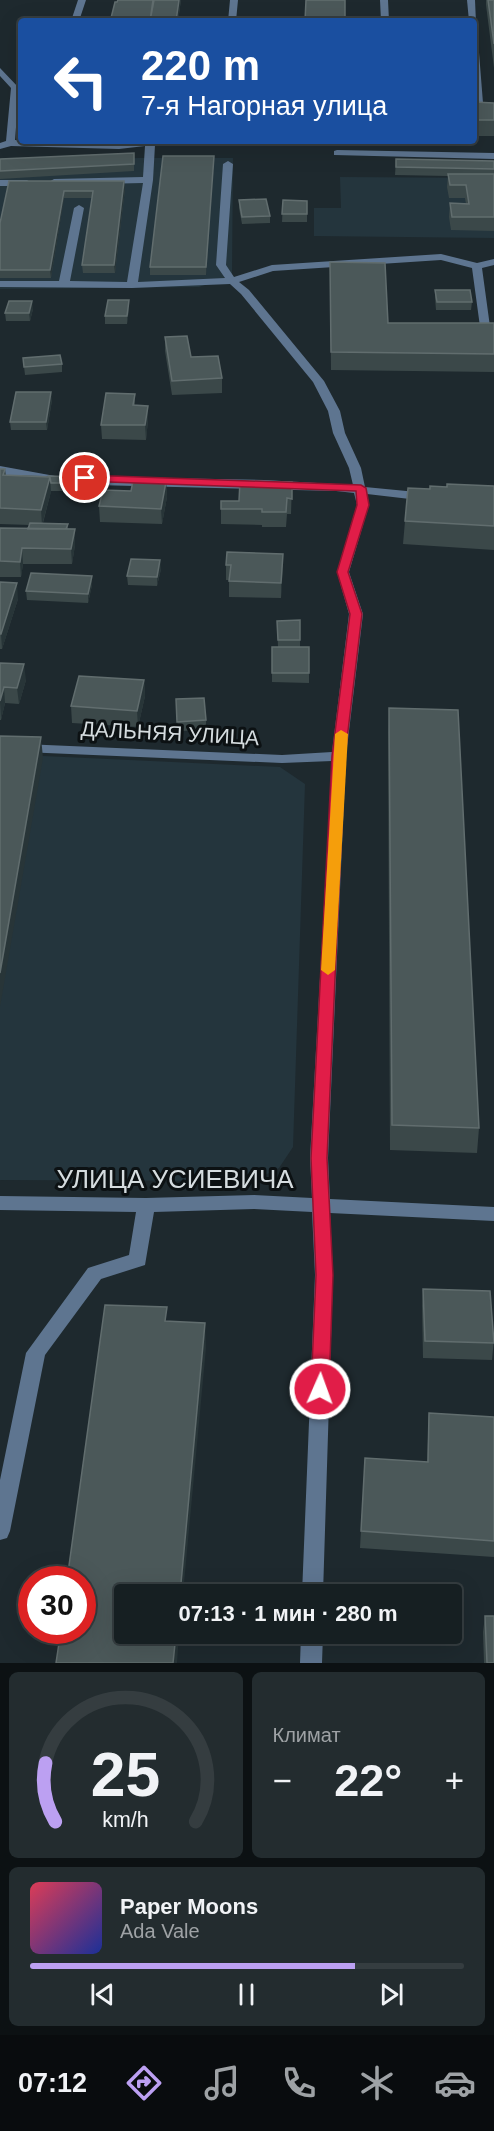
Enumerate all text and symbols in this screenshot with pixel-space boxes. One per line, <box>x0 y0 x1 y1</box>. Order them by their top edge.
icon: left <box>42 42 120 120</box>
text: 220 m <box>141 42 260 89</box>
text: 7-я Нагорная улица <box>141 91 387 121</box>
pin <box>59 452 110 503</box>
icon: arrive <box>68 461 101 494</box>
street label: ДАЛЬНЯЯ УЛИЦА <box>80 717 260 749</box>
street label: УЛИЦА УСИЕВИЧА <box>56 1164 294 1194</box>
position arrow <box>288 1357 352 1421</box>
speed limit sign: 30 <box>18 1566 96 1644</box>
text: 07:13 · 1 мин · 280 m <box>178 1601 398 1626</box>
text: Климат <box>273 1724 341 1746</box>
text: 25 <box>91 1740 160 1809</box>
text: 22° <box>334 1755 402 1806</box>
text: − <box>273 1762 292 1799</box>
text: + <box>445 1762 464 1799</box>
text: km/h <box>103 1808 149 1832</box>
text: Paper Moons <box>120 1894 258 1919</box>
text: Ada Vale <box>120 1920 200 1942</box>
icon: previous <box>86 1978 119 2011</box>
icon: pause <box>230 1978 263 2011</box>
icon: next <box>375 1978 408 2011</box>
icon: directions <box>123 2062 165 2104</box>
icon: music <box>201 2062 243 2104</box>
icon: phone <box>278 2062 320 2104</box>
icon: climate <box>356 2062 398 2104</box>
icon: car <box>434 2062 476 2104</box>
text: 07:12 <box>18 2068 87 2098</box>

